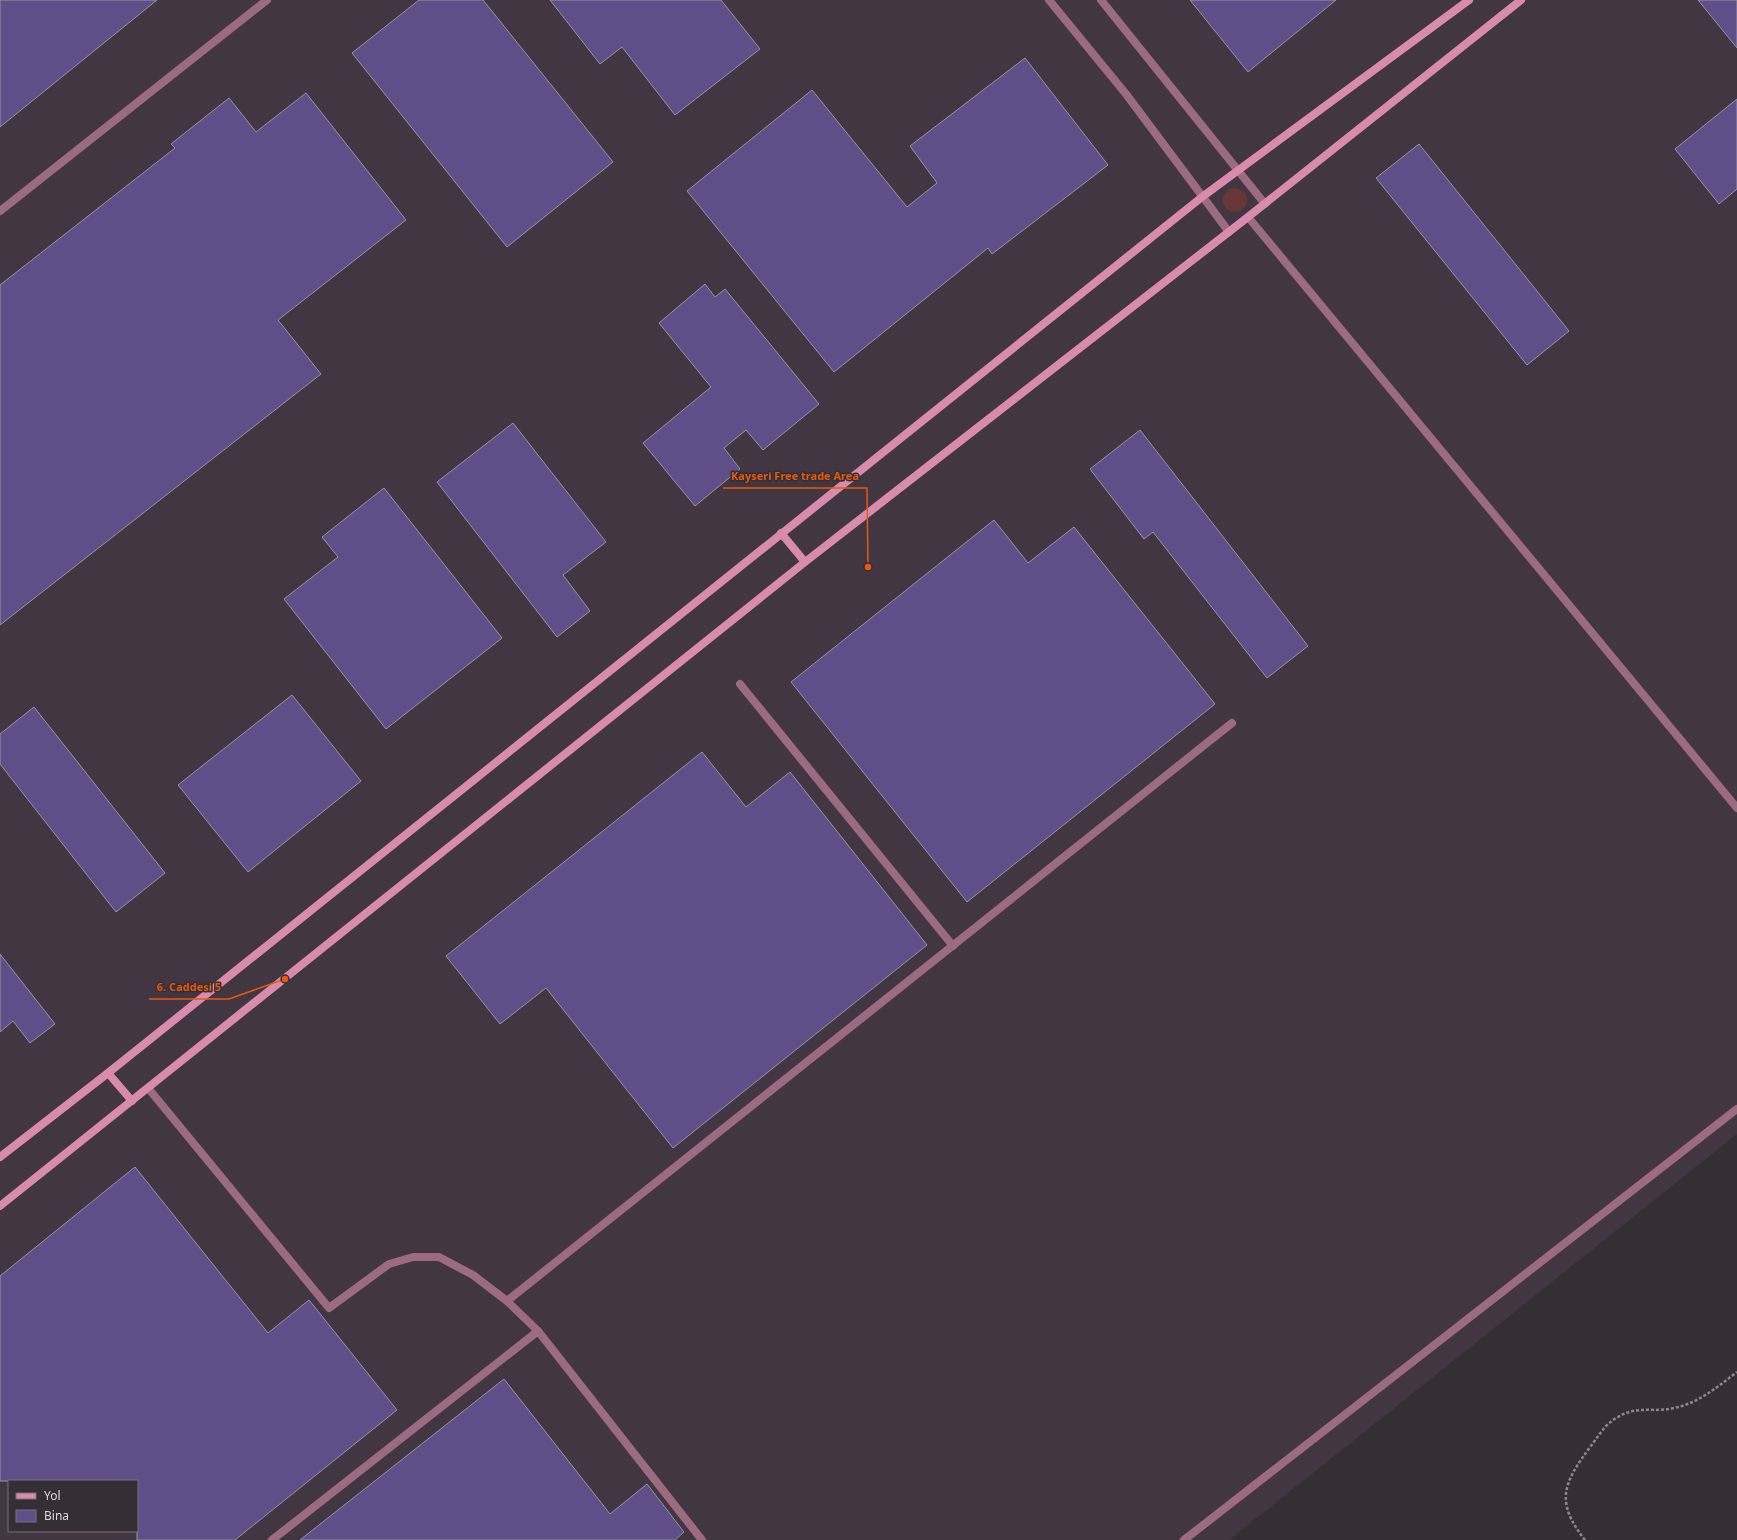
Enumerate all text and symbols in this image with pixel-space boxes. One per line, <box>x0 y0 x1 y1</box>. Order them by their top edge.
callout: Kayseri Free trade Area <box>723 465 867 488</box>
text: Kayseri Free trade Area <box>731 468 859 483</box>
callout: 6. Caddesi 5 <box>149 976 229 999</box>
text: 6. Caddesi 5 <box>157 979 221 994</box>
legend <box>8 1480 138 1532</box>
text: Yol <box>44 1487 61 1504</box>
text: Bina <box>44 1507 69 1524</box>

